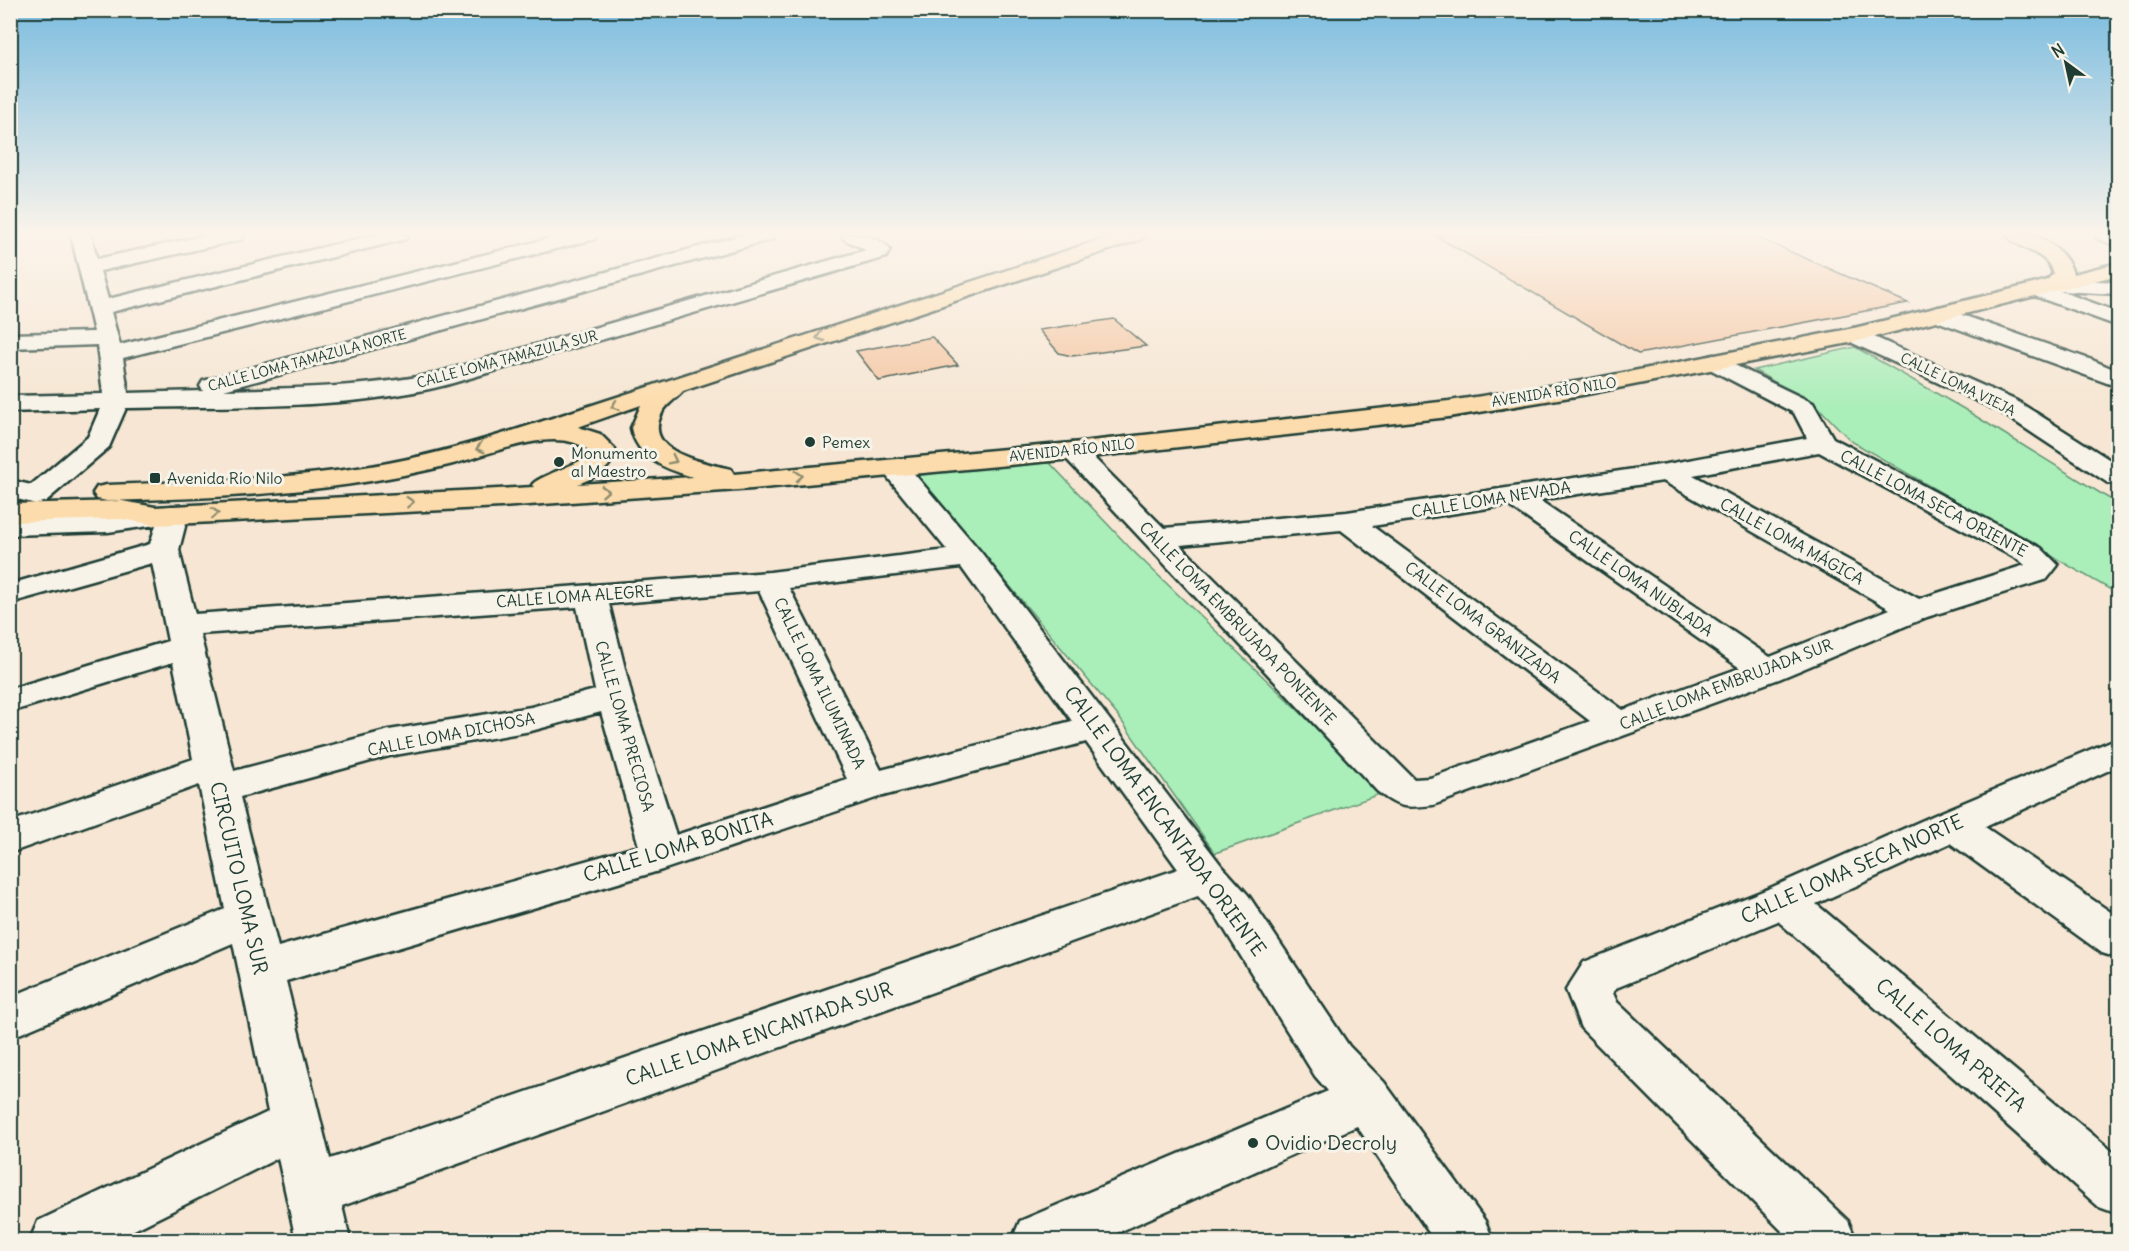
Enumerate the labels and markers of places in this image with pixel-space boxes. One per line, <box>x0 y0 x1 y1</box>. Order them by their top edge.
place label: Pemex <box>822 432 870 452</box>
marker: Pemex <box>803 435 817 449</box>
place label: Monumento al Maestro <box>571 443 658 481</box>
marker: Monumento al Maestro <box>552 455 566 469</box>
place label: Avenida Río Nilo <box>167 468 282 488</box>
marker: Avenida Río Nilo <box>148 471 162 485</box>
place label: Ovidio Decroly <box>1265 1130 1397 1155</box>
marker: Ovidio Decroly <box>1246 1136 1260 1150</box>

